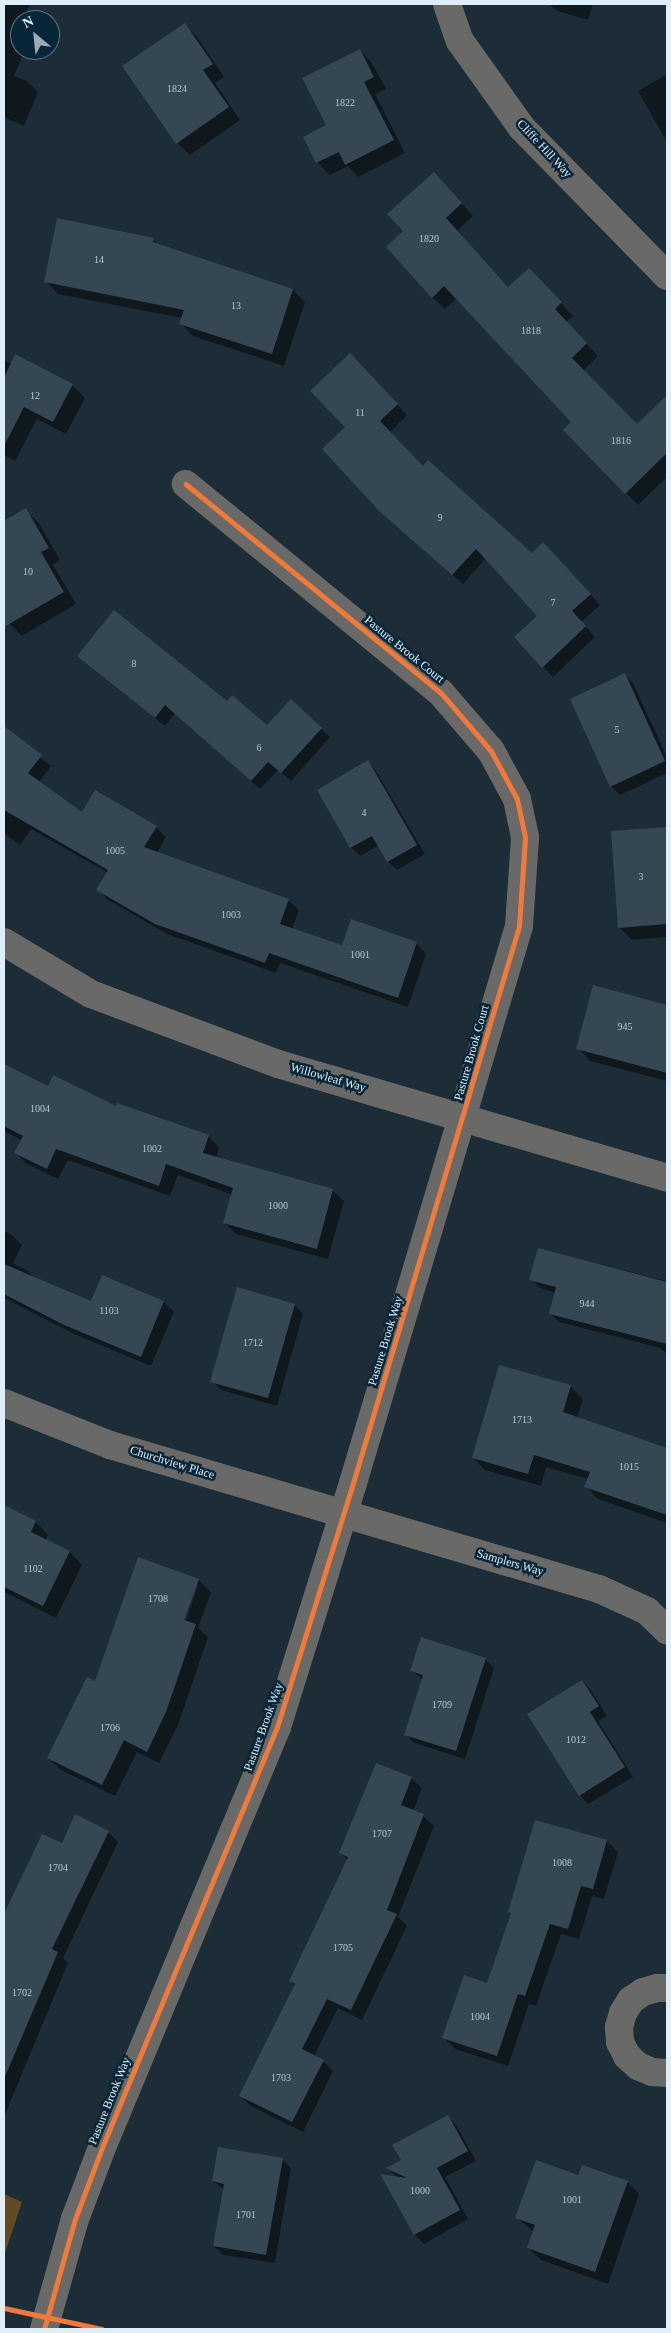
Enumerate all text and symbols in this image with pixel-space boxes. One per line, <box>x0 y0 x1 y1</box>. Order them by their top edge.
north arrow <box>10 10 60 60</box>
text: N <box>20 13 36 31</box>
house number: 1824 <box>167 83 187 95</box>
house number: 1822 <box>335 97 355 109</box>
street label: Cliffe Hill Way <box>513 117 575 181</box>
house number: 1820 <box>419 233 439 245</box>
house number: 14 <box>94 254 104 266</box>
house number: 13 <box>231 300 241 312</box>
house number: 1818 <box>521 325 541 337</box>
house number: 12 <box>30 390 40 402</box>
house number: 11 <box>355 407 365 419</box>
house number: 1816 <box>611 435 631 447</box>
house number: 9 <box>438 512 442 524</box>
house number: 10 <box>23 566 33 578</box>
house number: 7 <box>550 597 556 609</box>
street label: Pasture Brook Court <box>361 613 447 687</box>
house number: 8 <box>132 658 136 670</box>
house number: 5 <box>614 724 620 736</box>
house number: 6 <box>256 742 262 754</box>
house number: 4 <box>362 807 366 819</box>
house number: 1005 <box>105 845 125 857</box>
house number: 3 <box>638 871 644 883</box>
house number: 1003 <box>221 909 241 921</box>
house number: 1001 <box>350 949 370 961</box>
street label: Pasture Brook Court <box>451 1004 493 1102</box>
house number: 945 <box>618 1021 632 1033</box>
street label: Willowleaf Way <box>288 1060 368 1096</box>
house number: 1004 <box>30 1103 50 1115</box>
house number: 1002 <box>142 1143 162 1155</box>
house number: 1000 <box>268 1200 288 1212</box>
street label: Pasture Brook Way <box>366 1294 406 1388</box>
house number: 944 <box>580 1298 594 1310</box>
house number: 1103 <box>99 1305 119 1317</box>
house number: 1712 <box>243 1337 263 1349</box>
house number: 1713 <box>512 1414 532 1426</box>
street label: Churchview Place <box>128 1443 216 1483</box>
house number: 1015 <box>619 1461 639 1473</box>
street label: Samplers Way <box>475 1547 545 1579</box>
house number: 1102 <box>23 1563 43 1575</box>
house number: 1708 <box>148 1593 168 1605</box>
street label: Pasture Brook Way <box>241 1681 287 1773</box>
house number: 1709 <box>432 1699 452 1711</box>
house number: 1706 <box>100 1722 120 1734</box>
house number: 1012 <box>566 1734 586 1746</box>
house number: 1707 <box>372 1828 392 1840</box>
house number: 1008 <box>552 1857 572 1869</box>
house number: 1704 <box>48 1862 68 1874</box>
house number: 1705 <box>333 1942 353 1954</box>
house number: 1702 <box>12 1987 32 1999</box>
house number: 1004 <box>470 2011 490 2023</box>
street label: Pasture Brook Way <box>86 2055 134 2147</box>
house number: 1703 <box>271 2072 291 2084</box>
house number: 1000 <box>410 2185 430 2197</box>
house number: 1001 <box>562 2194 582 2206</box>
house number: 1701 <box>236 2209 256 2221</box>

